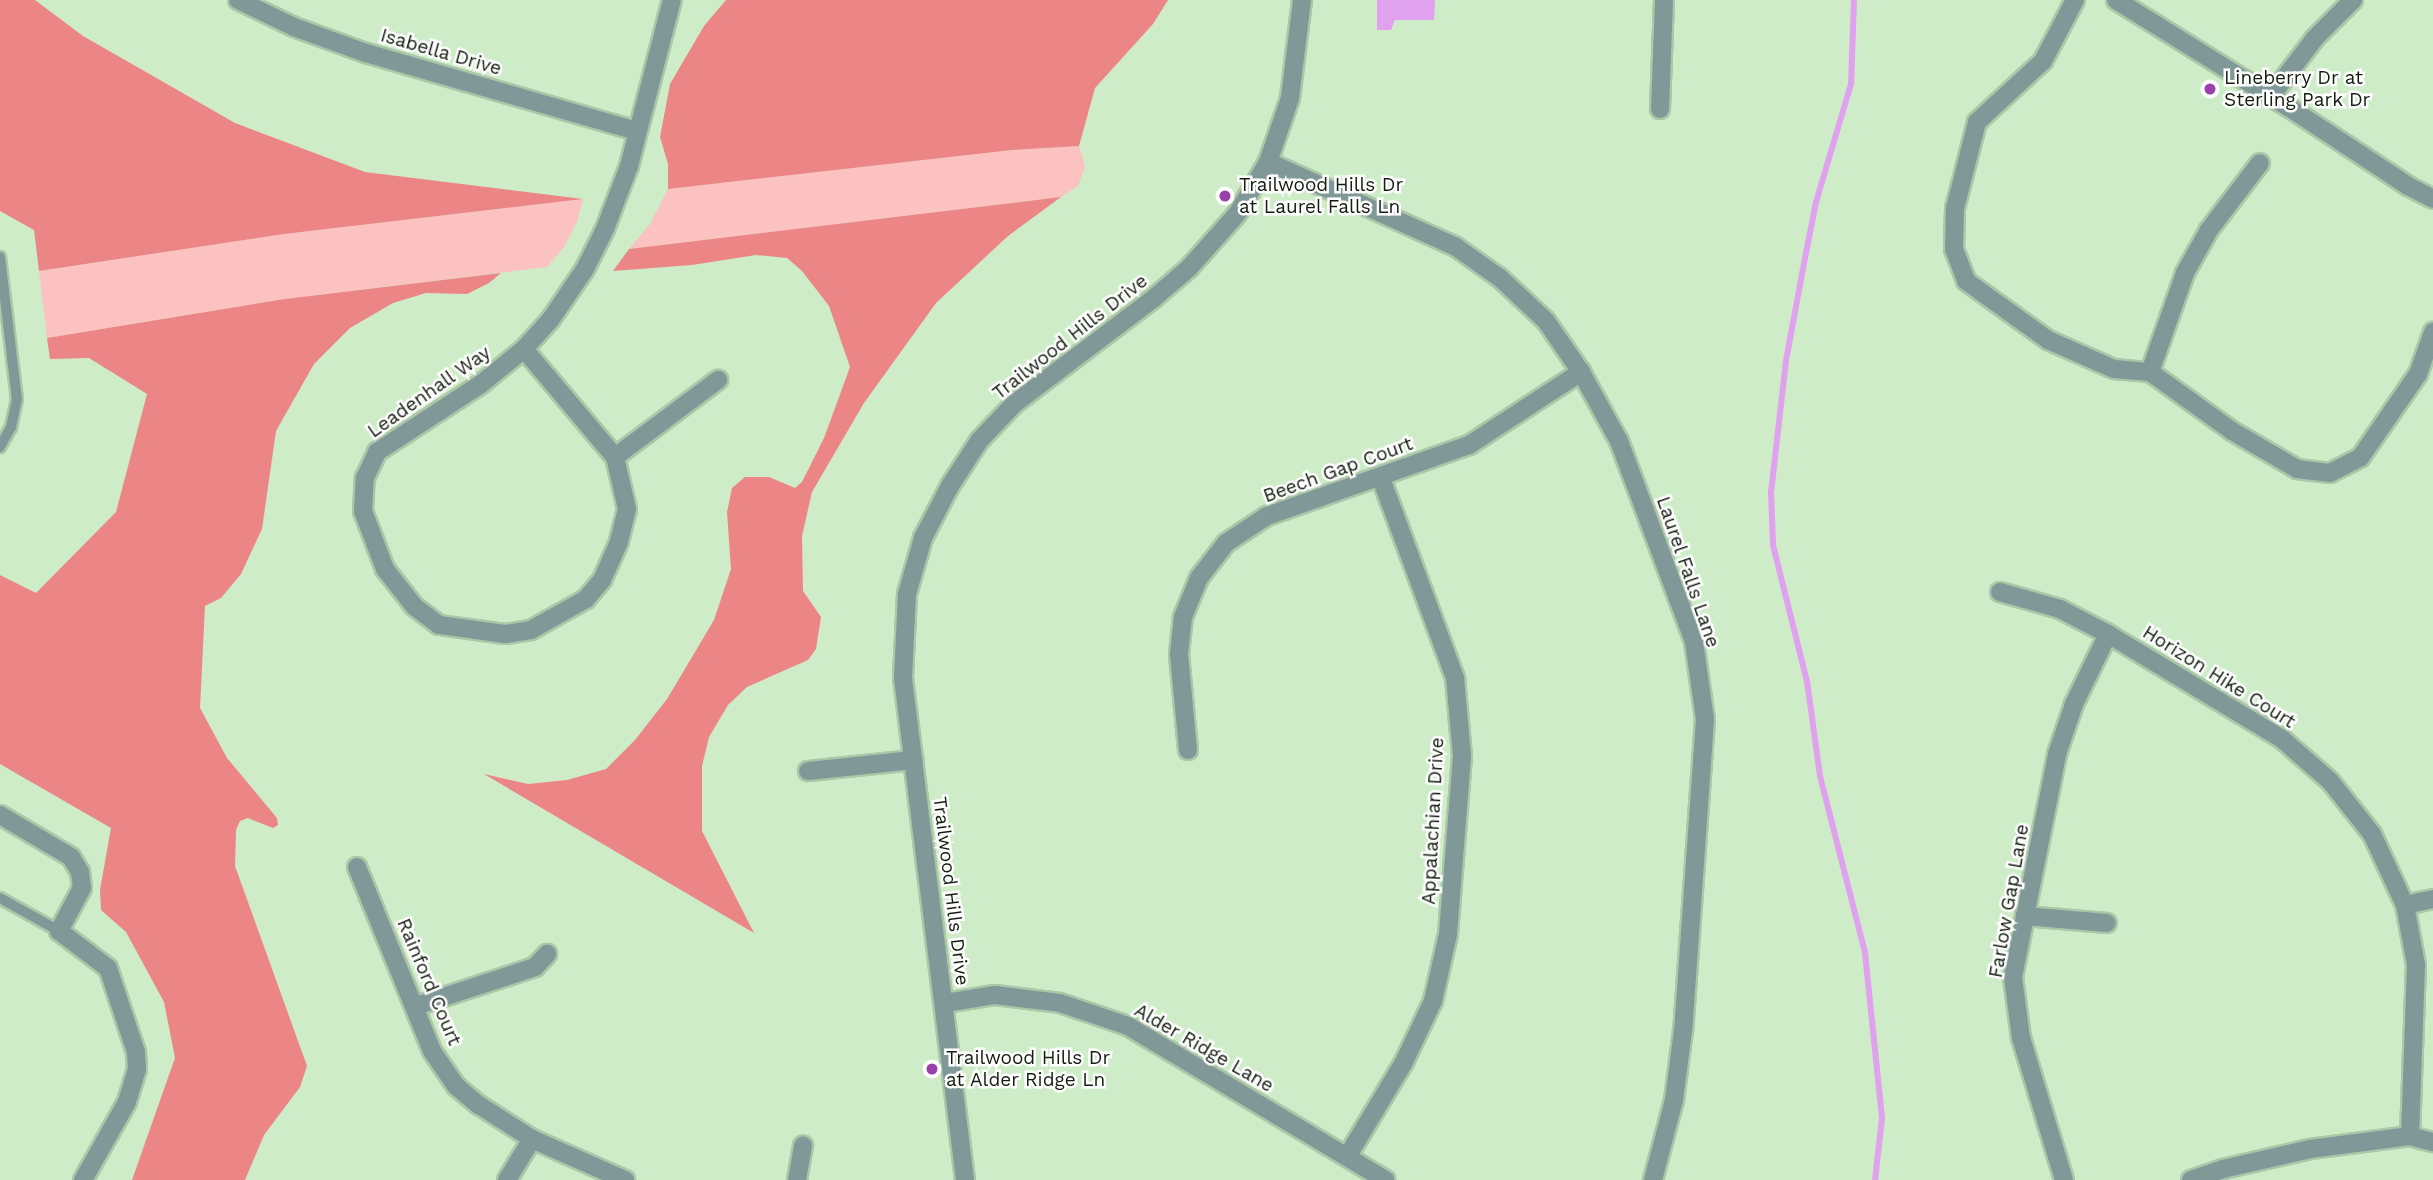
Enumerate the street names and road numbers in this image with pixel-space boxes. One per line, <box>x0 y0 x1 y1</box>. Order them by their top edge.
street label: Isabella Drive <box>378 24 504 80</box>
street label: Trailwood Hills Drive <box>988 269 1152 405</box>
street label: Leadenhall Way <box>363 341 495 443</box>
street label: Beech Gap Court <box>1260 432 1416 508</box>
street label: Laurel Falls Lane <box>1651 493 1725 651</box>
street label: Horizon Hike Court <box>2138 621 2300 733</box>
street label: Appalachian Drive <box>1417 737 1449 905</box>
street label: Trailwood Hills Drive <box>928 795 974 987</box>
street label: Farlow Gap Lane <box>1984 822 2034 980</box>
street label: Rainford Court <box>392 915 466 1049</box>
street label: Alder Ridge Lane <box>1130 999 1278 1097</box>

